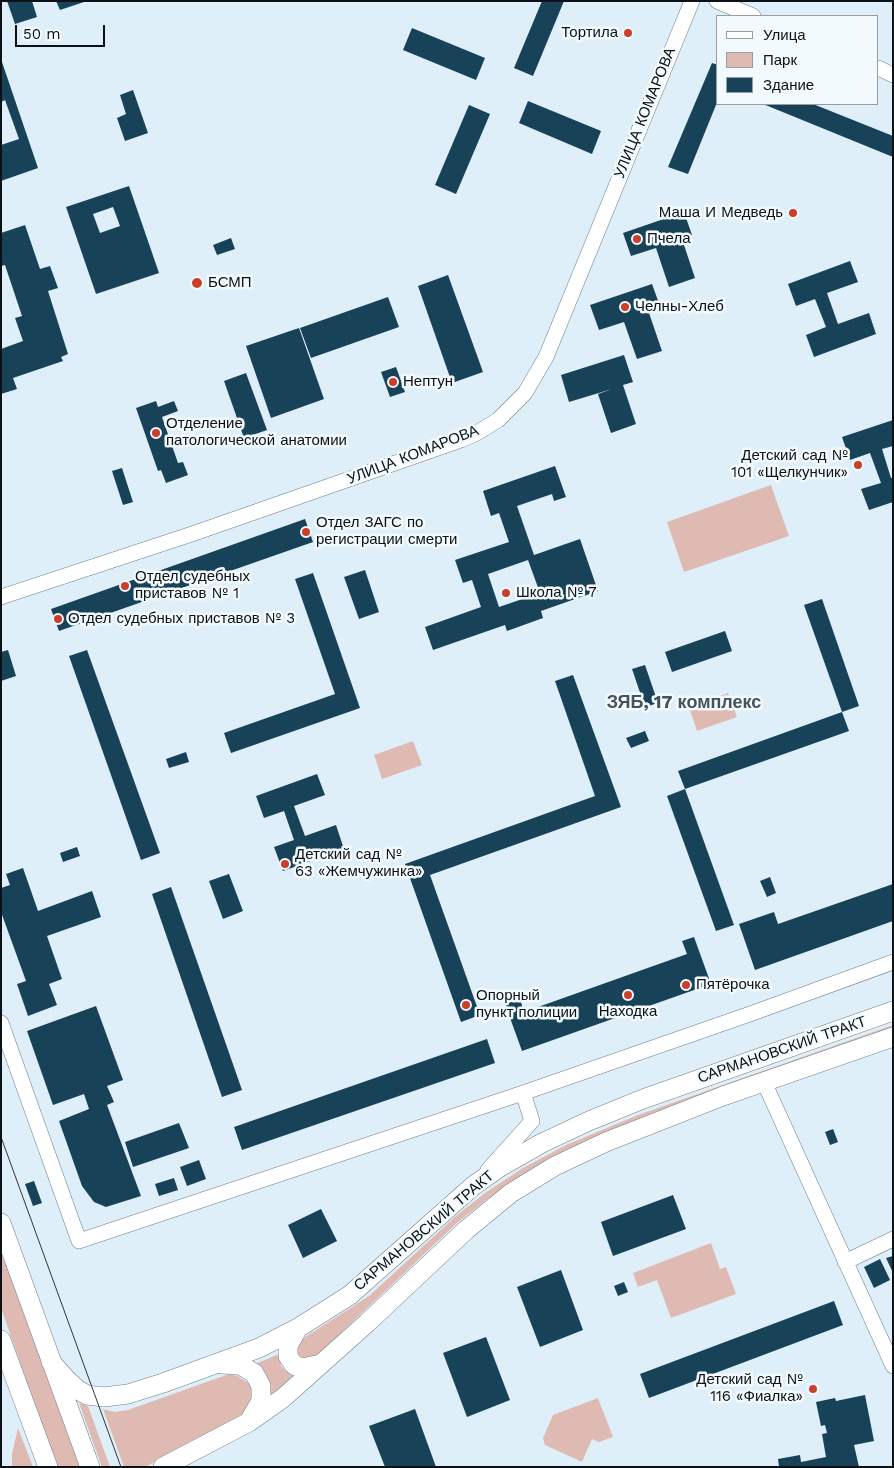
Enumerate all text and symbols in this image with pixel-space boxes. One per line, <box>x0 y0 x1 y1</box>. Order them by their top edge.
scale bar <box>18 15 108 47</box>
legend <box>716 15 879 105</box>
place label: Тортила <box>561 24 618 42</box>
text: 50 m <box>23 25 60 43</box>
text: Улица <box>763 26 806 44</box>
marker: Тортила <box>622 27 634 39</box>
street label: УЛИЦА КОМАРОВА <box>611 45 679 181</box>
text: Парк <box>763 51 797 69</box>
text: Здание <box>763 76 814 94</box>
place label: Маша И Медведь <box>659 204 783 222</box>
marker: Маша И Медведь <box>787 207 799 219</box>
place label: Пчела <box>647 230 691 248</box>
marker: Пчела <box>631 233 643 245</box>
place label: БСМП <box>208 274 252 292</box>
marker: БСМП <box>190 276 204 290</box>
place label: Челны-Хлеб <box>635 298 724 316</box>
marker: Челны-Хлеб <box>619 301 631 313</box>
place label: Нептун <box>403 373 453 391</box>
marker: Нептун <box>387 376 399 388</box>
place label: Отделение патологической анатомии <box>166 415 347 450</box>
street label: УЛИЦА КОМАРОВА <box>345 422 481 488</box>
marker: Отделение патологической анатомии <box>150 427 162 439</box>
place label: Детский сад № 101 «Щелкунчик» <box>731 447 848 482</box>
marker: Детский сад № 101 «Щелкунчик» <box>852 459 864 471</box>
place label: Отдел ЗАГС по регистрации смерти <box>316 514 457 549</box>
marker: Отдел ЗАГС по регистрации смерти <box>300 526 312 538</box>
place label: Отдел судебных приставов № 1 <box>135 568 250 603</box>
marker: Отдел судебных приставов № 1 <box>119 580 131 592</box>
place label: Школа № 7 <box>516 584 597 602</box>
marker: Школа № 7 <box>500 587 512 599</box>
place label: Отдел судебных приставов № 3 <box>68 610 295 628</box>
marker: Отдел судебных приставов № 3 <box>52 613 64 625</box>
district label: ЗЯБ, 17 комплекс <box>607 692 761 714</box>
place label: Детский сад № 63 «Жемчужинка» <box>295 846 423 881</box>
marker: Детский сад № 63 «Жемчужинка» <box>279 858 291 870</box>
place label: Пятёрочка <box>696 976 770 994</box>
marker: Пятёрочка <box>680 979 692 991</box>
place label: Опорный пункт полиции <box>476 987 577 1022</box>
marker: Находка <box>622 989 634 1001</box>
marker: Опорный пункт полиции <box>460 999 472 1011</box>
place label: Находка <box>599 1003 657 1021</box>
street label: САРМАНОВСКИЙ ТРАКТ <box>695 1013 869 1087</box>
street label: САРМАНОВСКИЙ ТРАКТ <box>350 1167 498 1295</box>
place label: Детский сад № 116 «Фиалка» <box>696 1371 803 1406</box>
marker: Детский сад № 116 «Фиалка» <box>807 1383 819 1395</box>

